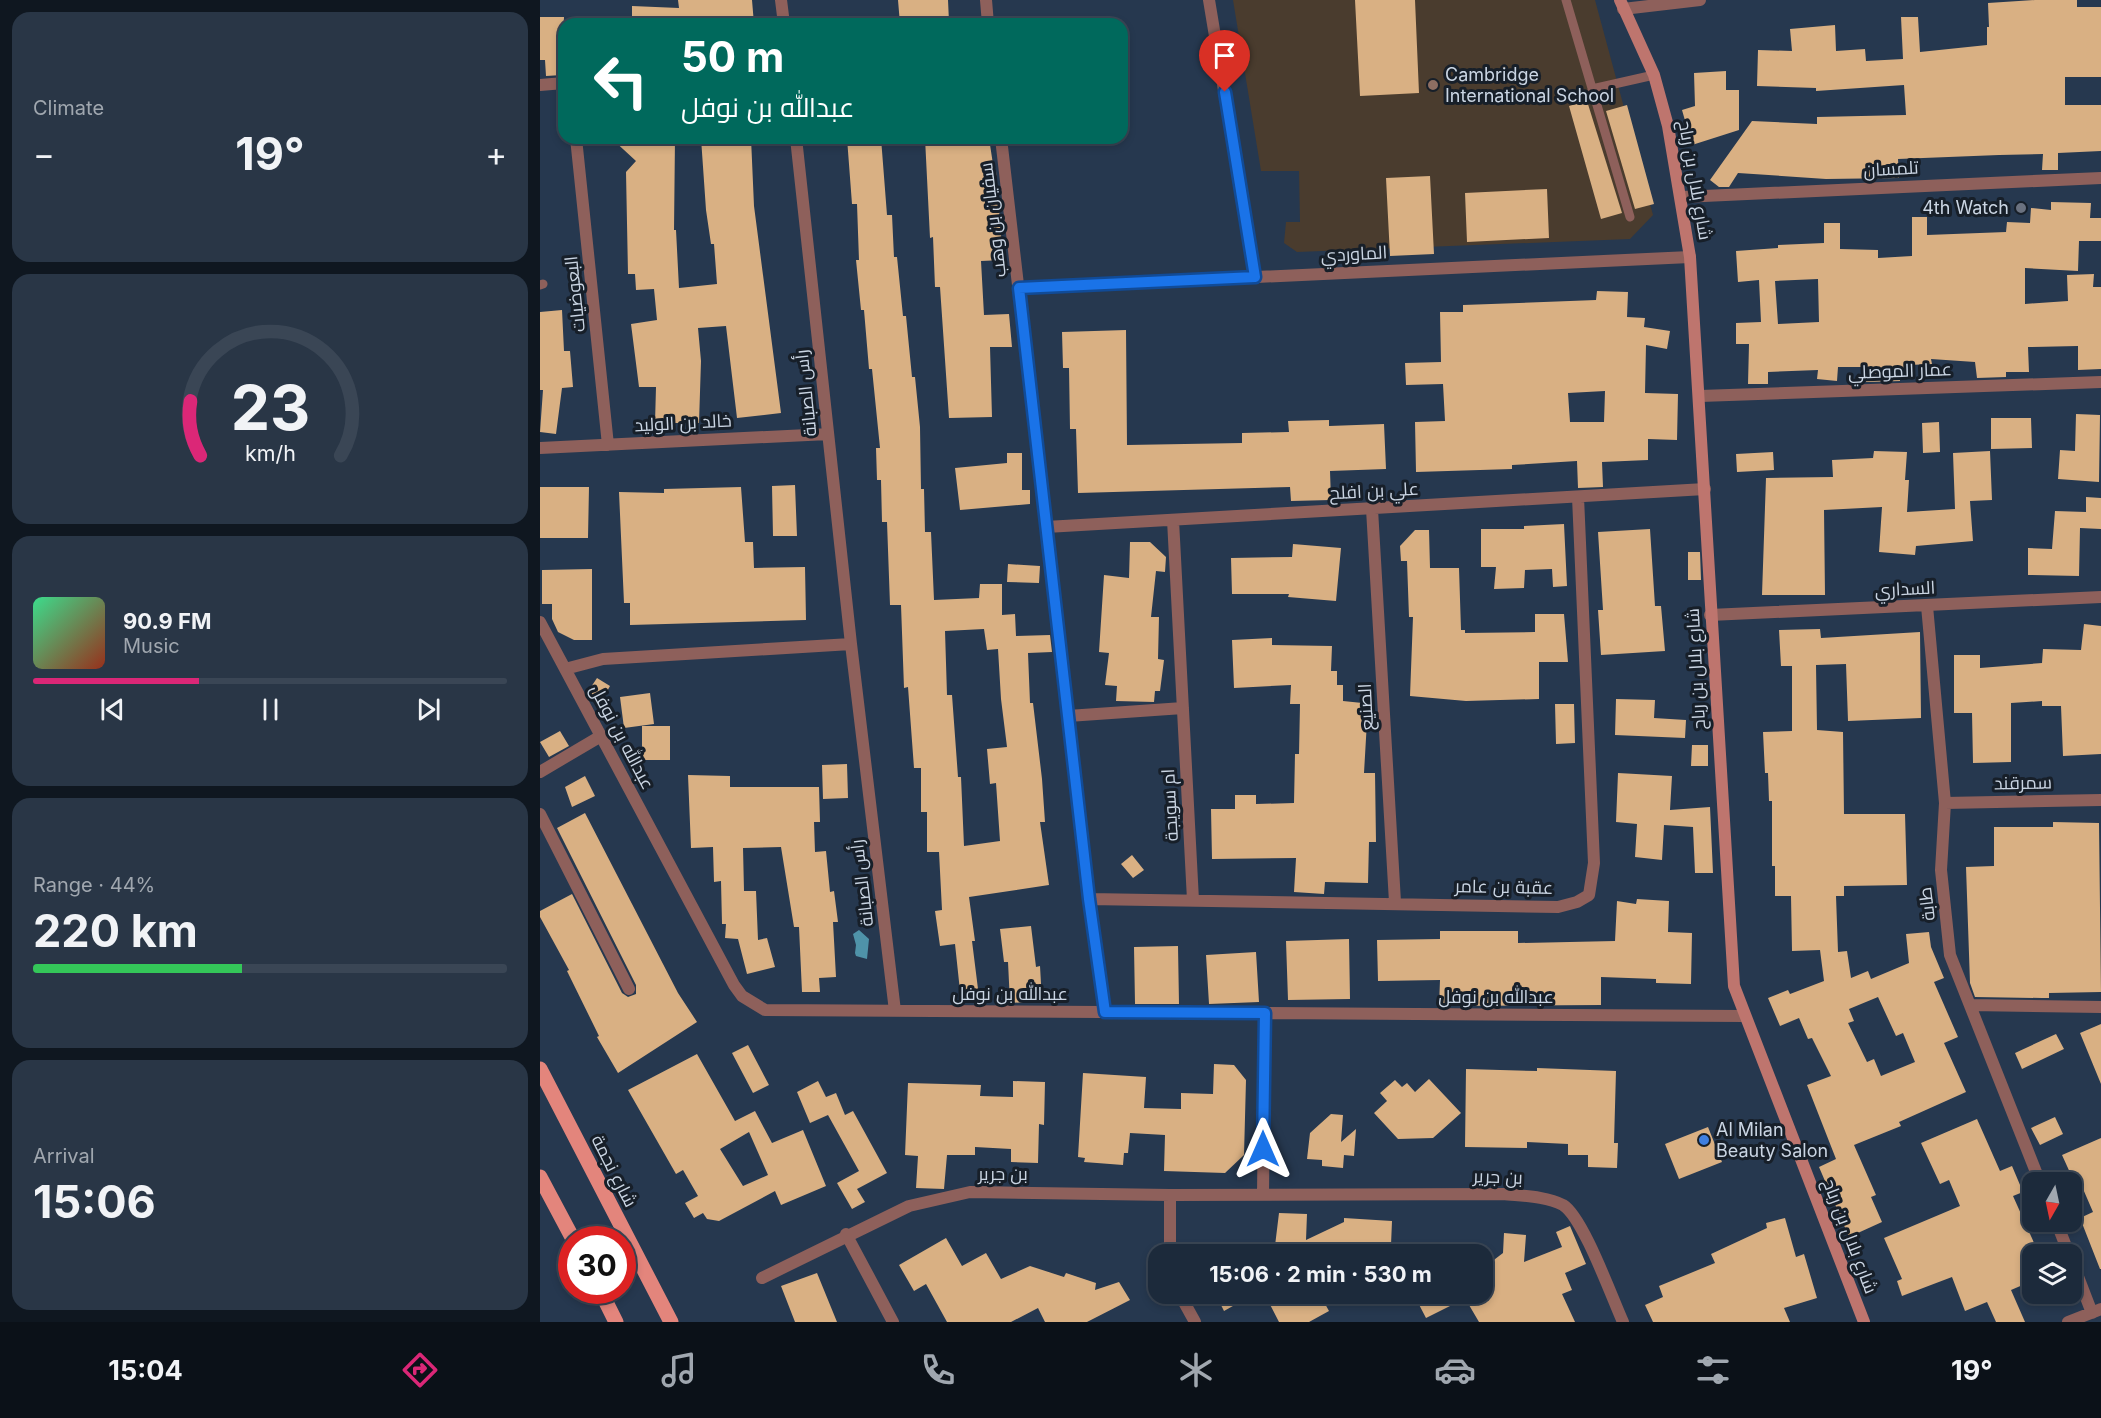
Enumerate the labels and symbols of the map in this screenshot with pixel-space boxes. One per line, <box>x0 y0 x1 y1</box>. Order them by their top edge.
pin <box>1199 30 1250 92</box>
place label: Cambridge International School <box>1445 64 1614 106</box>
marker: Cambridge International School <box>1426 78 1440 92</box>
street label: شارع بلال بن رباح <box>1673 118 1716 242</box>
street label: تلمسان <box>1863 157 1919 181</box>
street label: سفيان بن وهب <box>975 161 1011 279</box>
place label: 4th Watch <box>1922 197 2009 218</box>
marker: 4th Watch <box>2014 201 2028 215</box>
street label: الماوردي <box>1320 241 1388 270</box>
street label: البعوضيات <box>560 255 590 333</box>
street label: رأس الصبانة <box>790 348 822 438</box>
street label: عمار الموصلي <box>1848 358 1952 387</box>
street label: خالد بن الوليد <box>634 409 732 437</box>
street label: علي بن افلح <box>1329 478 1420 507</box>
street label: السداري <box>1874 576 1936 605</box>
street label: شارع بلال بن رباح <box>1682 608 1711 730</box>
street label: عبدالله بن نوفل <box>585 680 660 793</box>
street label: الصنيع <box>1354 683 1379 731</box>
street label: ام سويجة <box>1157 768 1184 842</box>
street label: سمرقند <box>1994 771 2052 795</box>
street label: رأس الصبانة <box>846 838 878 928</box>
street label: عقبة بن عامر <box>1454 875 1553 899</box>
street label: طابة <box>1914 886 1939 922</box>
street label: عبدالله بن نوفل <box>952 982 1068 1005</box>
street label: عبدالله بن نوفل <box>1438 985 1554 1008</box>
position arrow <box>1231 1117 1295 1181</box>
place label: Al Milan Beauty Salon <box>1716 1119 1828 1161</box>
street label: شارع نجمة <box>586 1131 642 1211</box>
marker: Al Milan Beauty Salon <box>1697 1133 1711 1147</box>
street label: بن جرير <box>977 1163 1028 1185</box>
street label: بن جرير <box>1472 1165 1523 1189</box>
north arrow <box>2022 1172 2082 1232</box>
street label: شارع بلال بن رباح <box>1817 1175 1882 1297</box>
speed limit sign: 30 <box>558 1226 636 1304</box>

